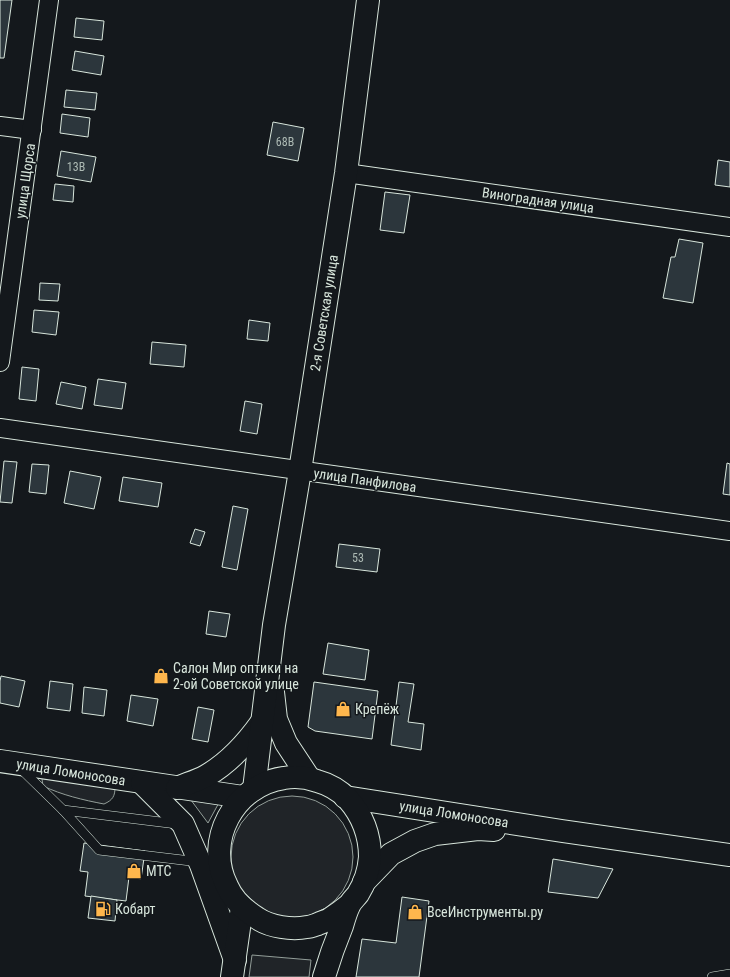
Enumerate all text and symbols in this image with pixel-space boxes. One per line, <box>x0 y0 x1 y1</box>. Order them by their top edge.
house number: 68В <box>276 135 294 149</box>
street label: улица Щорса <box>12 142 38 220</box>
house number: 13В <box>67 160 85 174</box>
street label: Виноградная улица <box>481 184 595 216</box>
street label: 2-я Советская улица <box>307 253 341 373</box>
street label: улица Панфилова <box>313 465 417 495</box>
house number: 53 <box>352 551 364 565</box>
place label: Салон Мир оптики на 2-ой Советской улице <box>173 660 299 692</box>
shop icon: Салон Мир оптики на 2-ой Советской улице <box>152 667 170 685</box>
shop icon: Крепёж <box>334 700 352 718</box>
place label: Крепёж <box>355 701 399 717</box>
street label: улица Ломоносова <box>15 755 127 789</box>
street label: улица Ломоносова <box>398 797 510 831</box>
shop icon: МТС <box>125 862 143 880</box>
place label: МТС <box>146 863 171 879</box>
fuel station icon: Кобарт <box>94 900 112 918</box>
place label: Кобарт <box>115 901 156 917</box>
shop icon: ВсеИнструменты.ру <box>406 903 424 921</box>
place label: ВсеИнструменты.ру <box>427 904 543 920</box>

